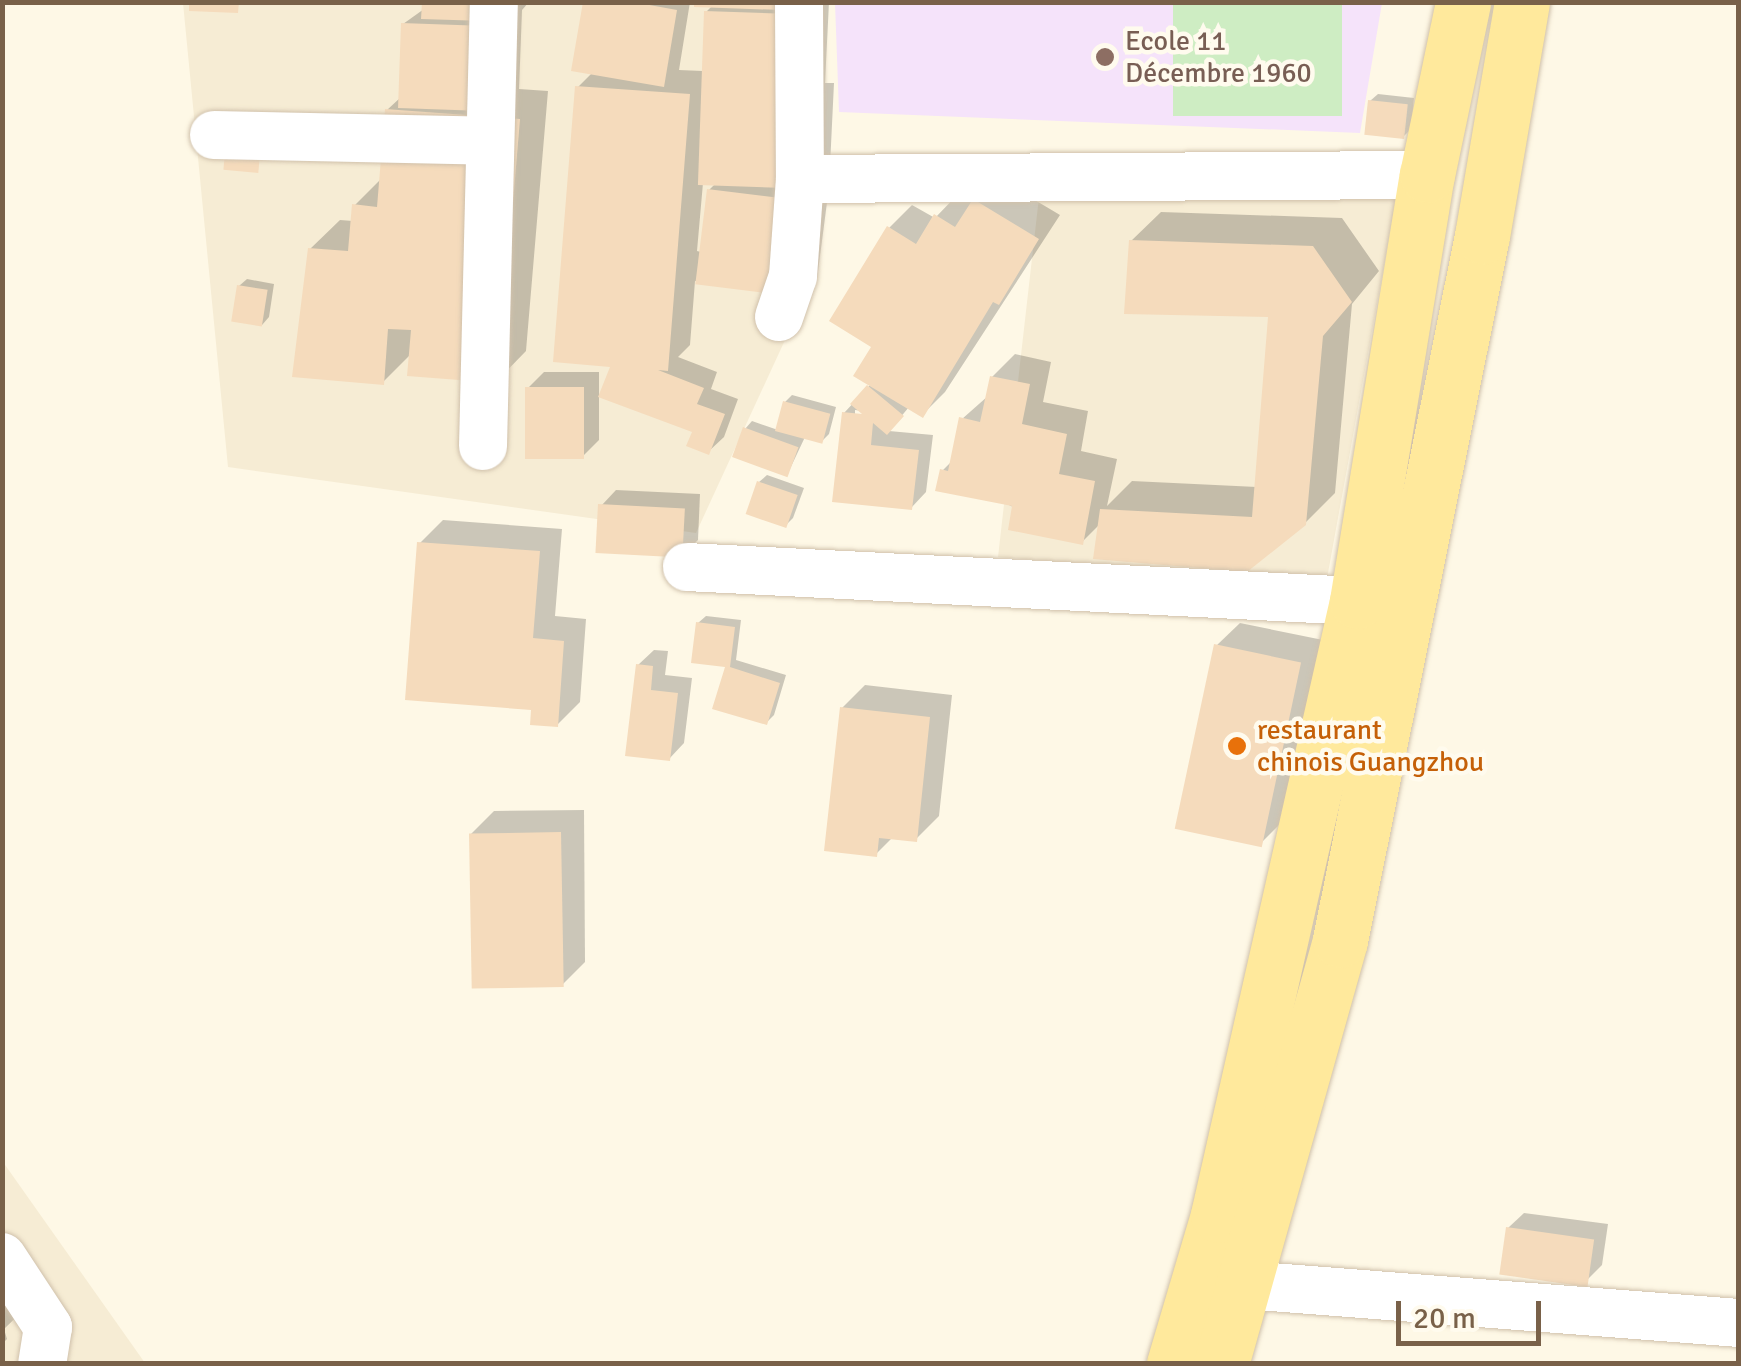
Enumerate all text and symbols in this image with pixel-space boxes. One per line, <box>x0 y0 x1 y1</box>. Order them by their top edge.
place label: Ecole 11 Décembre 1960 <box>1125 24 1312 90</box>
marker: Ecole 11 Décembre 1960 <box>1094 46 1116 68</box>
place label: restaurant chinois Guangzhou <box>1257 713 1484 779</box>
marker: restaurant chinois Guangzhou <box>1226 735 1248 757</box>
scale bar <box>1401 1281 1546 1343</box>
text: 20 m <box>1413 1300 1476 1337</box>

